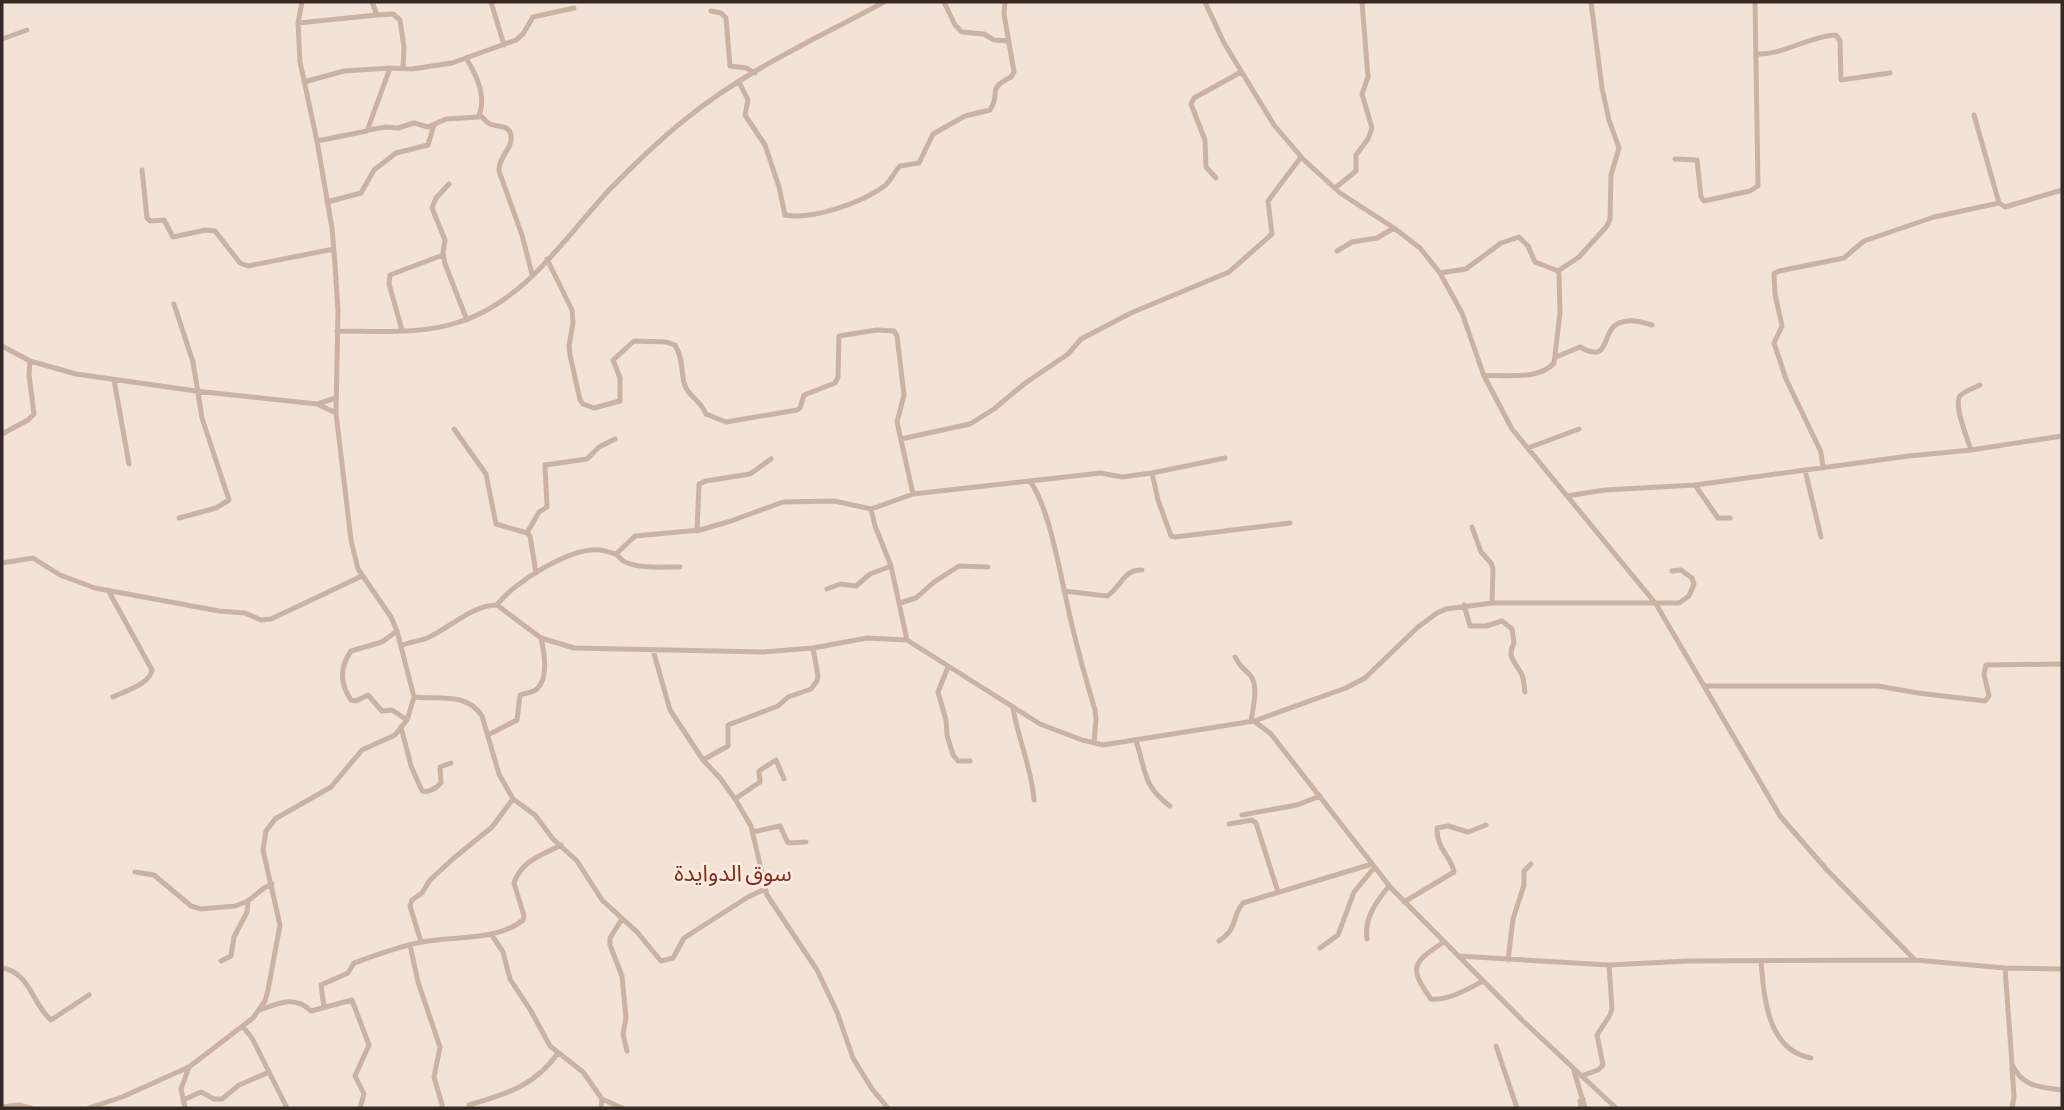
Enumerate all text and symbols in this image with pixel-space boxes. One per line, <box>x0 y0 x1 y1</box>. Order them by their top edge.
district label: سوق الدوايدة <box>674 860 792 887</box>

